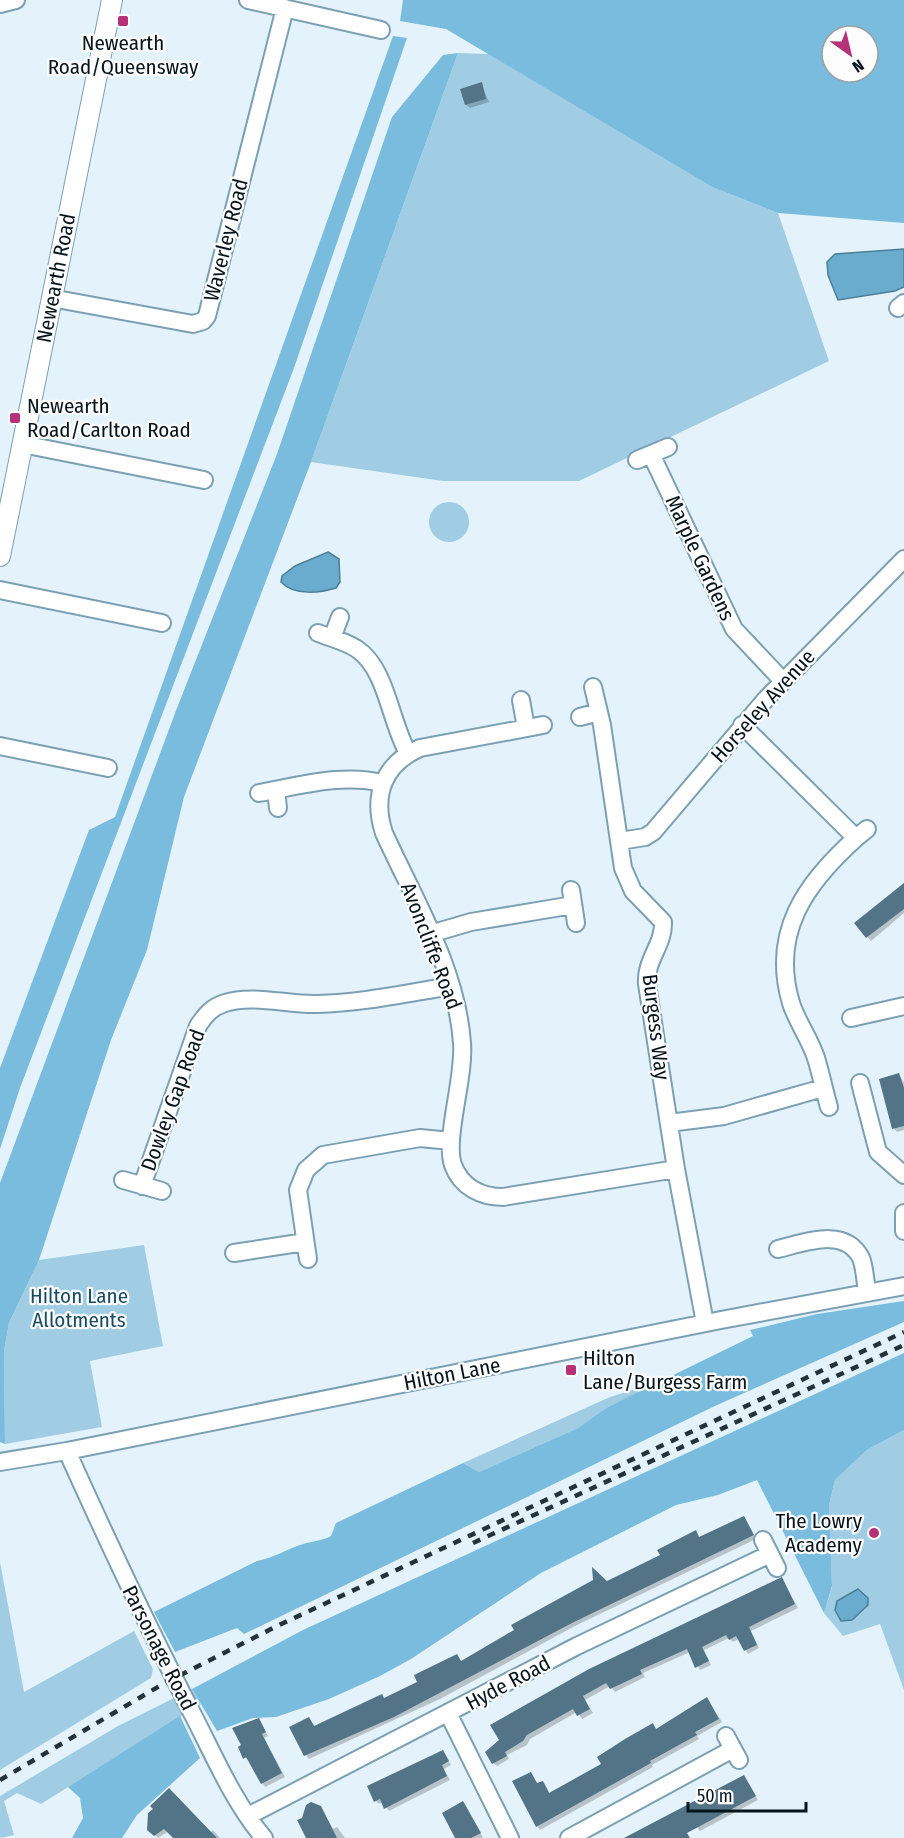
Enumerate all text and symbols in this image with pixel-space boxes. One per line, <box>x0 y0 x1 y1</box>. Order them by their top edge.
marker: Newearth Road/Queensway <box>116 14 130 28</box>
north arrow <box>820 24 880 84</box>
place label: Newearth Road/Queensway <box>48 30 199 80</box>
text: N <box>849 55 867 77</box>
street label: Waverley Road <box>198 176 254 304</box>
street label: Newearth Road <box>31 211 81 345</box>
place label: Newearth Road/Carlton Road <box>27 393 191 443</box>
marker: Newearth Road/Carlton Road <box>8 411 22 425</box>
street label: Marple Gardens <box>660 491 740 625</box>
street label: Horseley Avenue <box>705 644 821 768</box>
street label: Avoncliffe Road <box>395 879 467 1013</box>
street label: Burgess Way <box>637 973 675 1082</box>
street label: Dowley Gap Road <box>135 1026 211 1174</box>
park label: Hilton Lane Allotments <box>30 1283 128 1333</box>
place label: Hilton Lane/Burgess Farm <box>583 1345 748 1395</box>
street label: Hilton Lane <box>401 1352 503 1396</box>
marker: Hilton Lane/Burgess Farm <box>564 1363 578 1377</box>
place label: The Lowry Academy <box>776 1508 863 1558</box>
marker: The Lowry Academy <box>867 1526 881 1540</box>
street label: Parsonage Road <box>116 1581 202 1715</box>
street label: Hyde Road <box>461 1650 555 1716</box>
scale bar <box>688 1775 806 1813</box>
text: 50 m <box>697 1785 733 1807</box>

